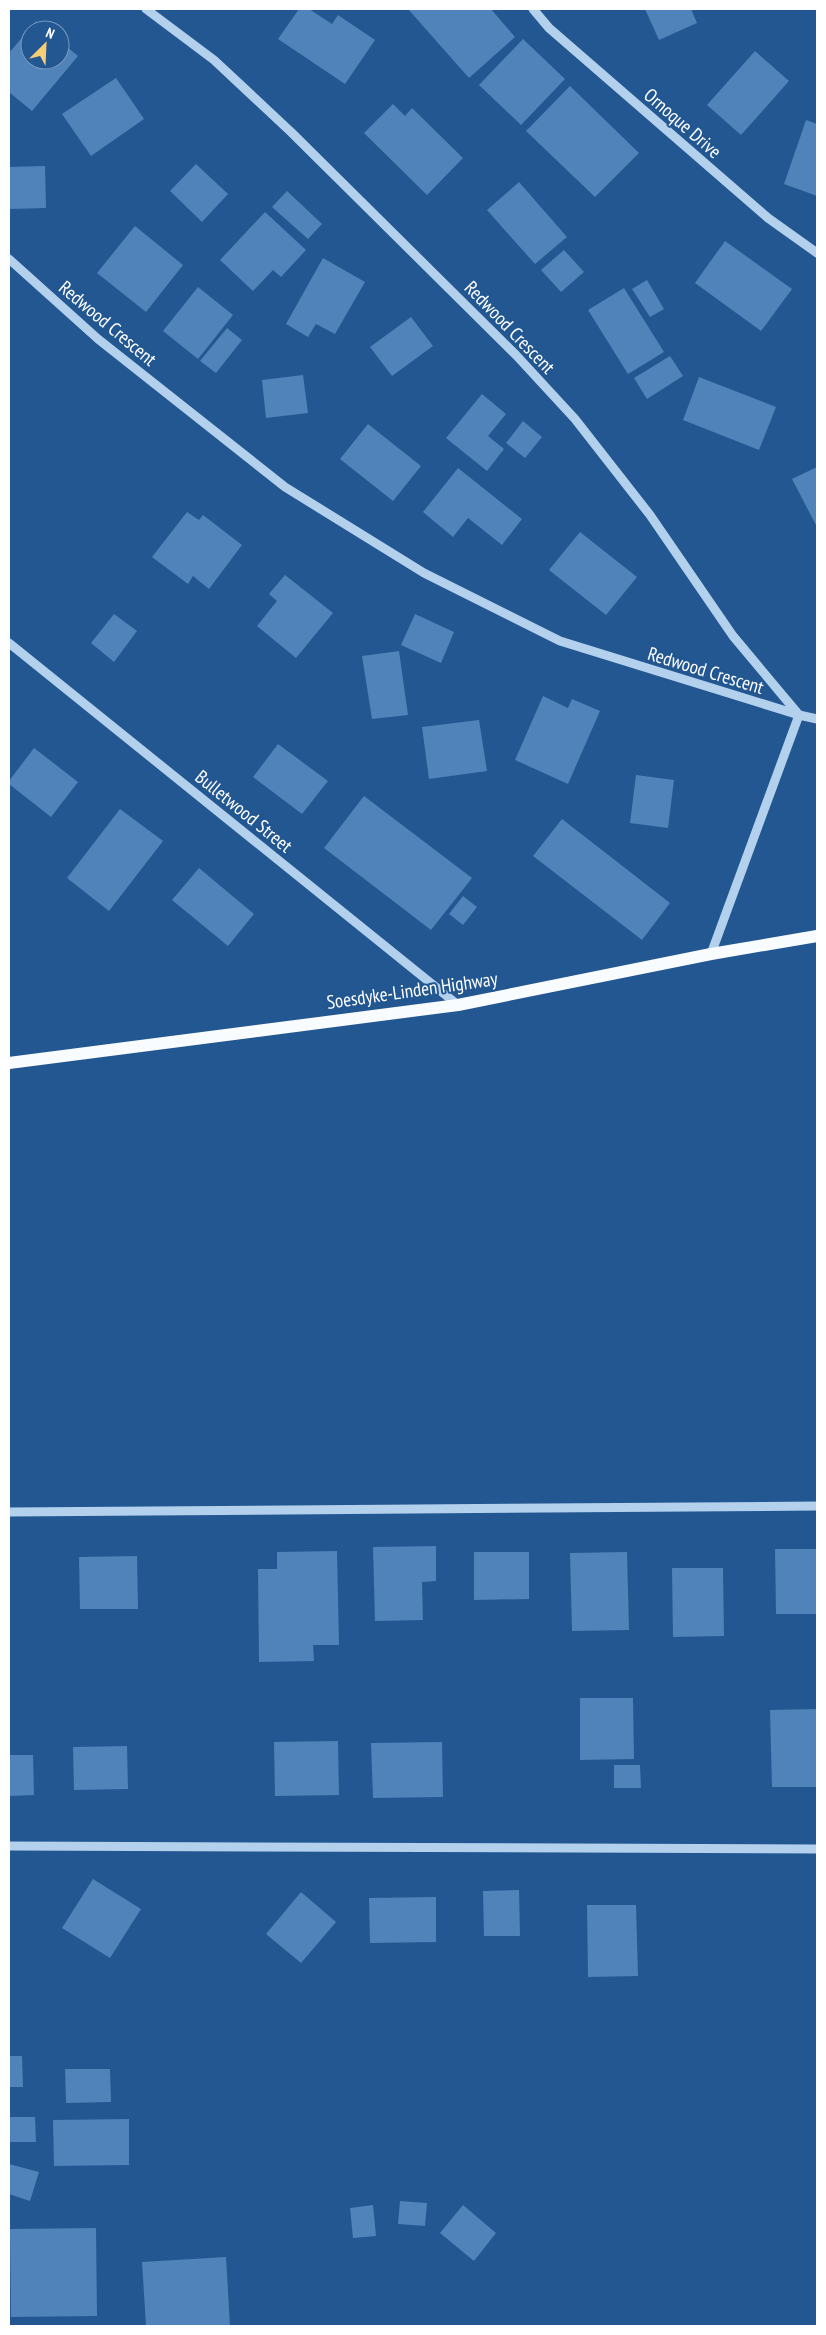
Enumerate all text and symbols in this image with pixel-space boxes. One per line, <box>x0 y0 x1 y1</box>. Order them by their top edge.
north arrow <box>20 20 70 70</box>
text: N <box>43 23 57 43</box>
street label: Ornoque Drive <box>639 83 727 163</box>
street label: Redwood Crescent <box>54 275 162 371</box>
street label: Redwood Crescent <box>460 276 561 379</box>
street label: Redwood Crescent <box>645 641 768 699</box>
street label: Bulletwood Street <box>191 764 298 858</box>
street label: Soesdyke-Linden Highway <box>325 966 500 1014</box>

